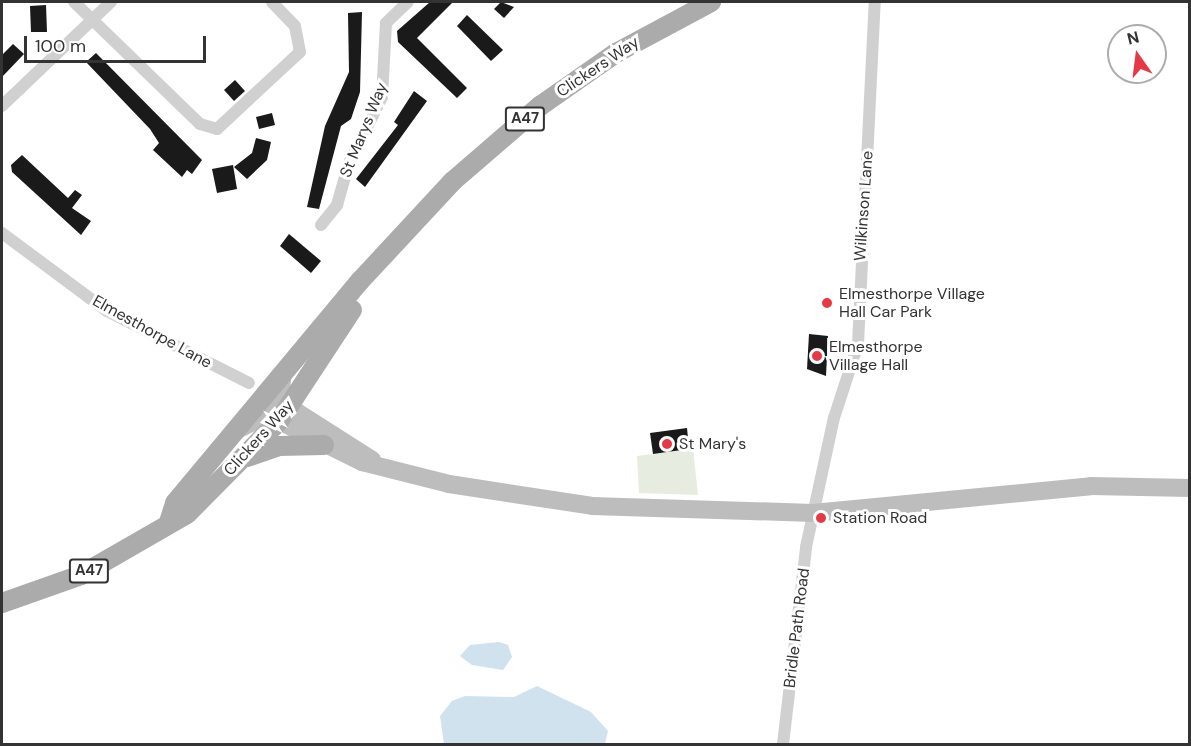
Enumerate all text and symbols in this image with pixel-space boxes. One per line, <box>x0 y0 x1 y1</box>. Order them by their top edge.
scale bar <box>27 24 208 62</box>
north arrow <box>1107 24 1167 84</box>
text: N <box>1125 26 1141 50</box>
street label: Clickers Way <box>553 33 643 101</box>
text: 100 m <box>35 34 86 58</box>
street label: St Marys Way <box>336 80 392 180</box>
road number: A47 <box>504 107 546 131</box>
street label: Wilkinson Lane <box>851 150 877 262</box>
place label: Elmesthorpe Village Hall Car Park <box>839 284 985 322</box>
street label: Elmesthorpe Lane <box>89 291 215 373</box>
marker: Elmesthorpe Village Hall Car Park <box>820 296 834 310</box>
place label: Elmesthorpe Village Hall <box>829 337 923 375</box>
marker: Elmesthorpe Village Hall <box>810 349 824 363</box>
street label: Clickers Way <box>220 396 298 480</box>
place label: St Mary's <box>679 434 746 454</box>
marker: St Mary's <box>660 437 674 451</box>
place label: Station Road <box>833 508 927 528</box>
marker: Station Road <box>814 511 828 525</box>
road number: A47 <box>68 559 110 583</box>
street label: Bridle Path Road <box>780 567 814 689</box>

